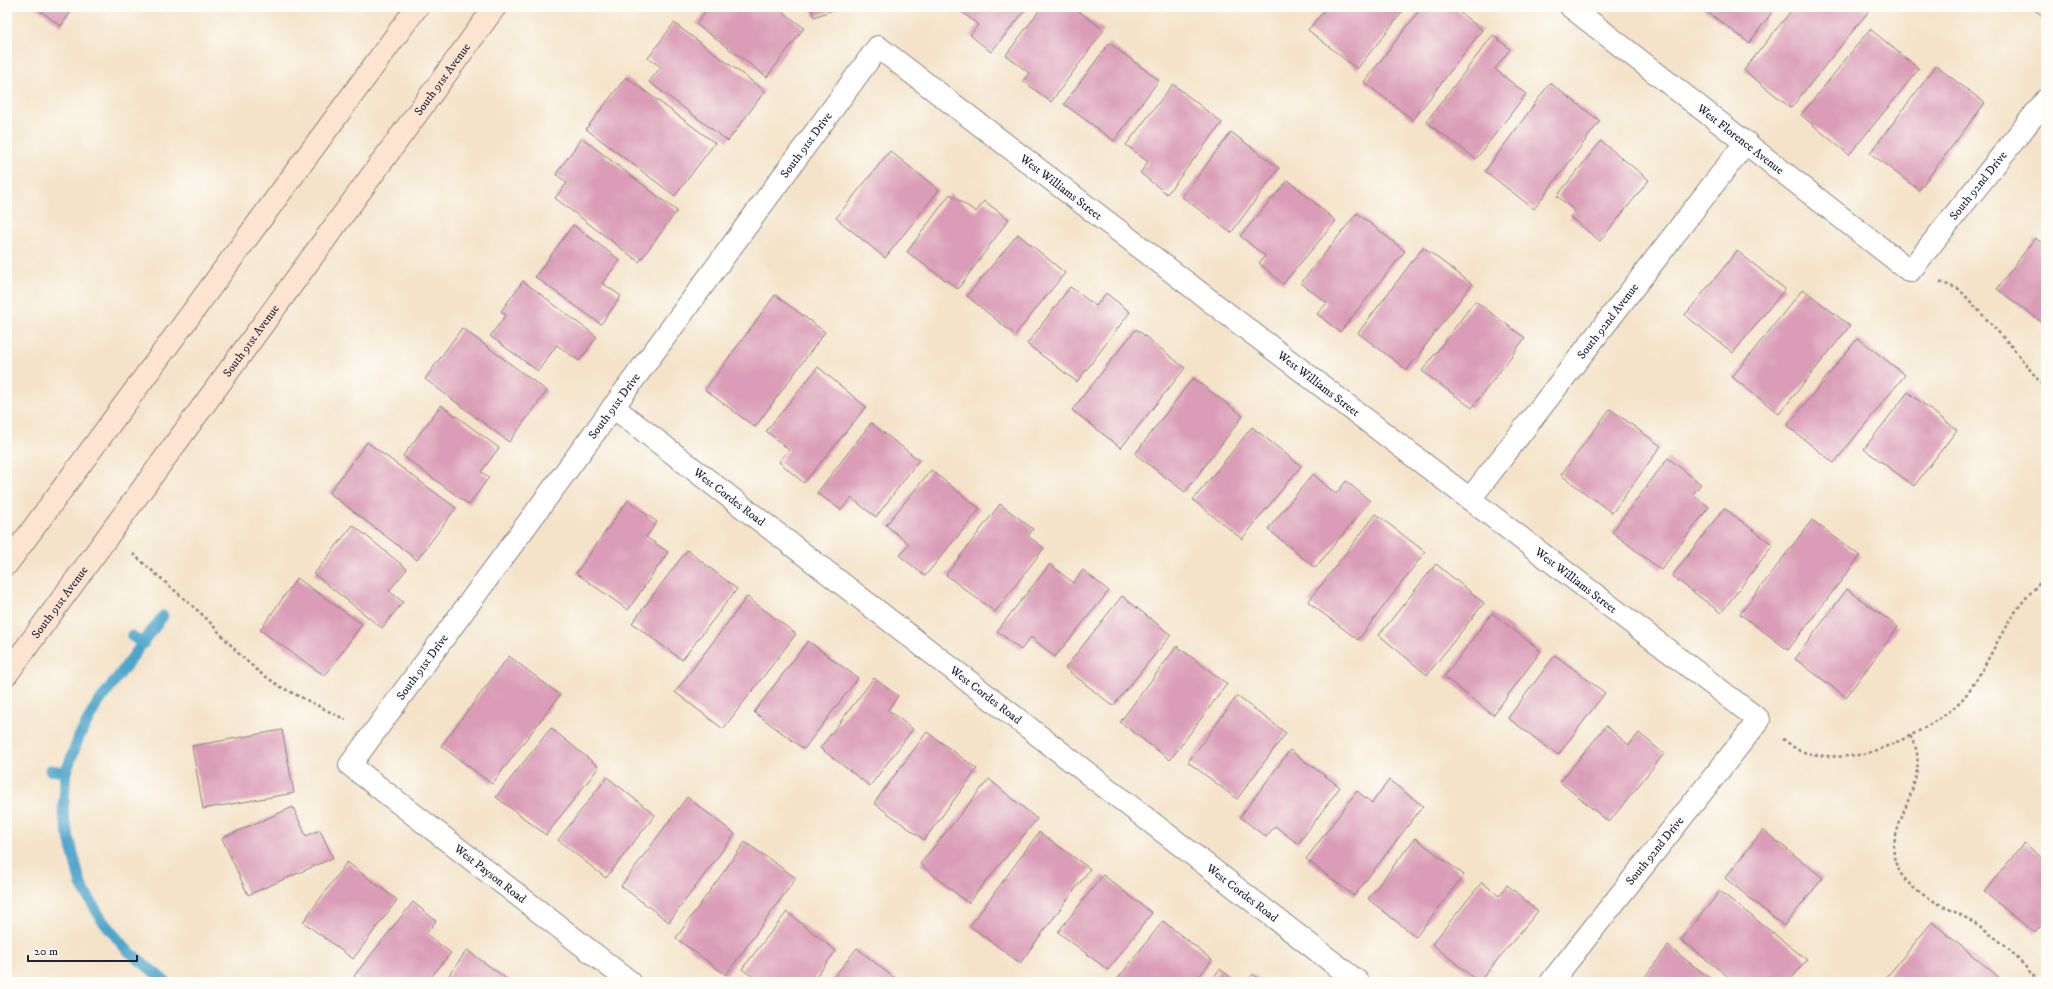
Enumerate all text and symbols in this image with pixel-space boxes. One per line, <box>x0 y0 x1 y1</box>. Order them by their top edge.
street label: South 91st Avenue <box>411 40 474 118</box>
street label: West Florence Avenue <box>1694 100 1787 177</box>
street label: South 91st Drive <box>777 109 835 181</box>
street label: South 92nd Drive <box>1946 148 2010 223</box>
street label: West Williams Street <box>1016 150 1105 223</box>
street label: South 92nd Avenue <box>1574 280 1642 362</box>
street label: South 91st Avenue <box>219 301 282 380</box>
street label: West Williams Street <box>1274 347 1363 420</box>
street label: South 91st Drive <box>585 370 643 442</box>
street label: West Cordes Road <box>690 464 768 529</box>
street label: West Williams Street <box>1531 544 1620 617</box>
street label: South 91st Avenue <box>28 563 91 641</box>
street label: South 91st Drive <box>393 631 451 703</box>
street label: West Cordes Road <box>946 662 1025 727</box>
street label: South 92nd Drive <box>1623 814 1687 888</box>
street label: West Payson Road <box>450 841 529 907</box>
street label: West Cordes Road <box>1203 860 1281 925</box>
scale bar <box>28 937 137 963</box>
text: 20 m <box>34 944 58 959</box>

